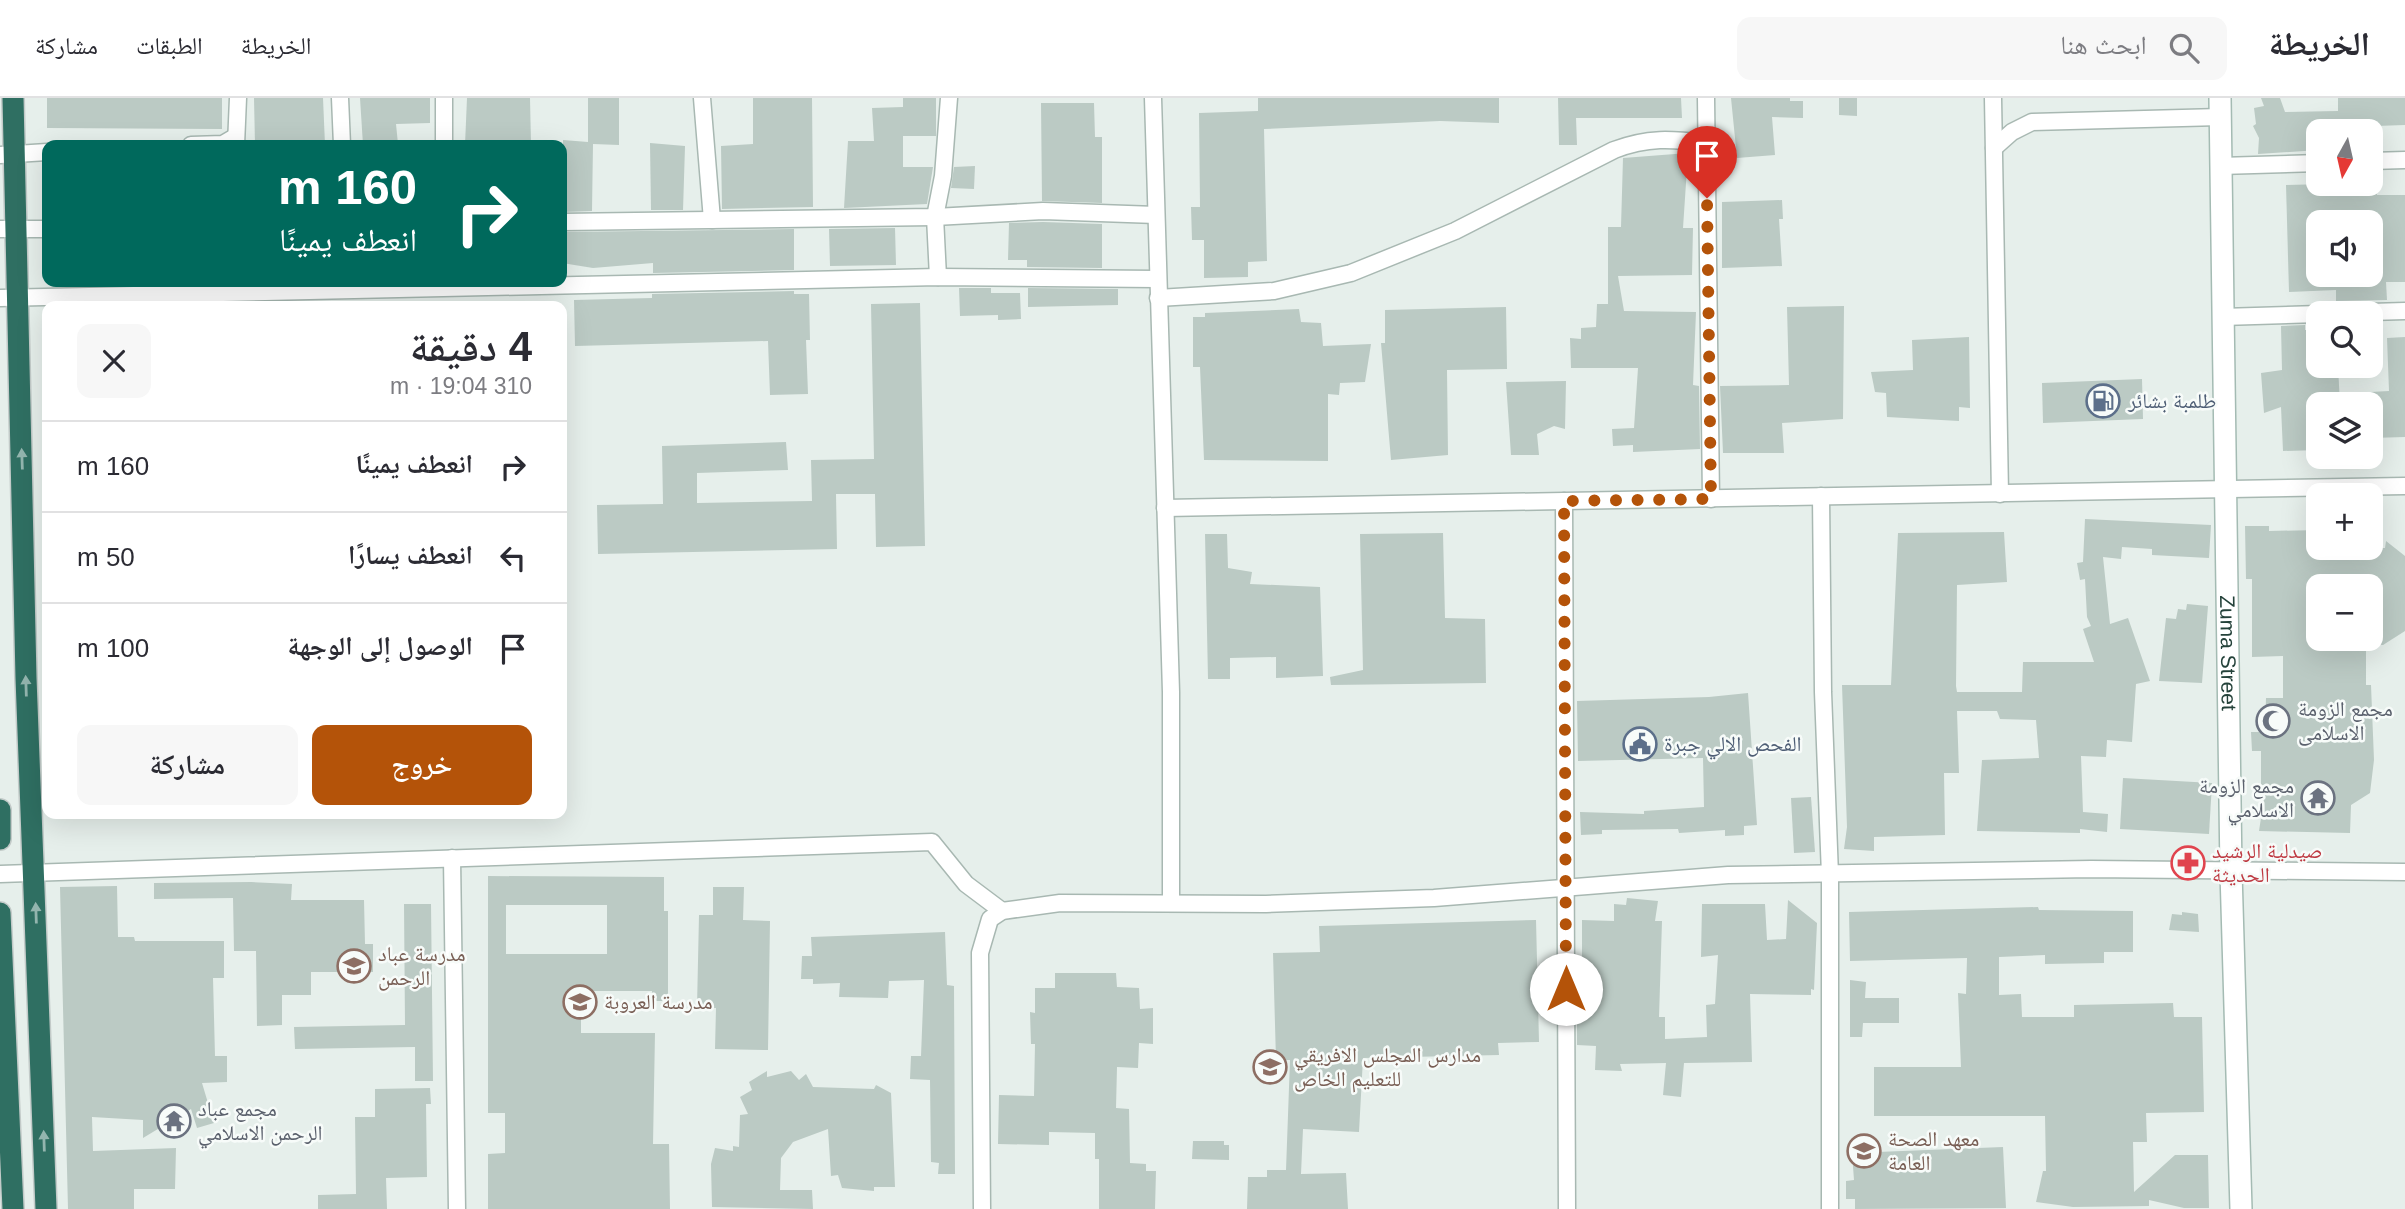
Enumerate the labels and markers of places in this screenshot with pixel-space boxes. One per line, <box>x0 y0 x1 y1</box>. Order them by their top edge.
pin <box>1677 126 1737 198</box>
fuel station icon: طلمبة بشائر <box>2084 382 2122 420</box>
place label: طلمبة بشائر <box>2127 389 2216 413</box>
place label: مجمع الزومة الاسلامى <box>2298 697 2393 746</box>
mosque icon: مجمع الزومة الاسلامى <box>2254 702 2292 740</box>
public building icon: الفحص الالي جبرة <box>1621 725 1659 763</box>
place label: الفحص الالي جبرة <box>1664 732 1802 760</box>
place label: مجمع الزومة الاسلامي <box>2199 774 2294 826</box>
temple icon: مجمع الزومة الاسلامي <box>2299 779 2337 817</box>
place label: صيدلية الرشيد الحديثة <box>2212 839 2323 886</box>
pharmacy icon: صيدلية الرشيد الحديثة <box>2169 844 2207 882</box>
place label: مدرسة عباد الرحمن <box>378 942 466 991</box>
school or university icon: مدرسة عباد الرحمن <box>335 947 373 985</box>
school or university icon: مدرسة العروبة <box>561 983 599 1021</box>
place label: مدرسة العروبة <box>604 990 713 1014</box>
place label: مدارس المجلس الافريقي للتعليم الخاص <box>1294 1043 1481 1093</box>
school or university icon: مدارس المجلس الافريقي للتعليم الخاص <box>1251 1048 1289 1086</box>
place label: مجمع عباد الرحمن الاسلامي <box>198 1097 323 1149</box>
temple icon: مجمع عباد الرحمن الاسلامي <box>155 1102 193 1140</box>
place label: معهد الصحة العامة <box>1888 1127 1979 1174</box>
school or university icon: معهد الصحة العامة <box>1845 1132 1883 1170</box>

